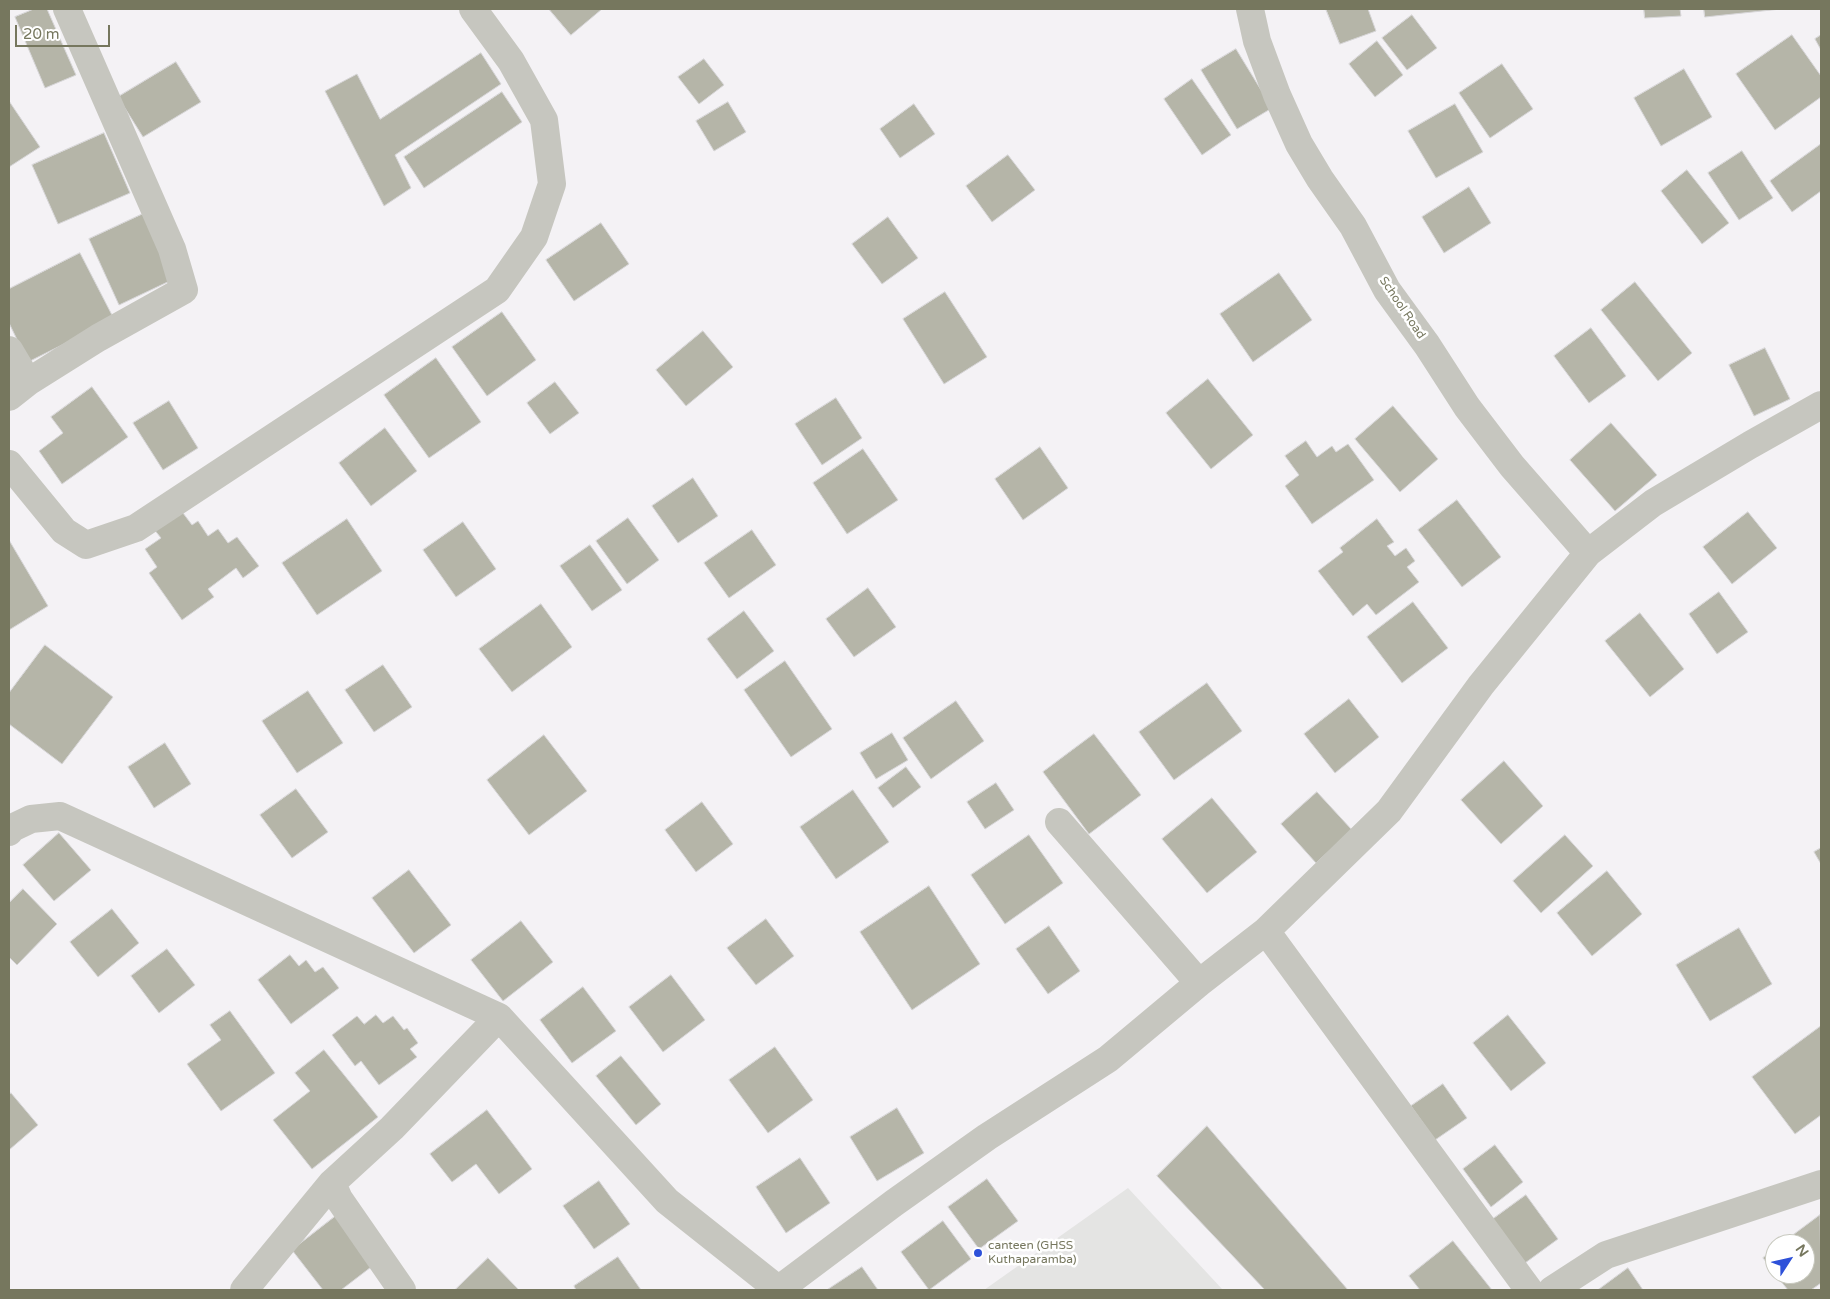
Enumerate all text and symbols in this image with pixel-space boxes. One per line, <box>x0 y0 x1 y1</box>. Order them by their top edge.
scale bar <box>18 15 112 47</box>
text: 20 m <box>23 25 60 43</box>
street label: School Road <box>1376 274 1428 342</box>
north arrow <box>1765 1234 1815 1284</box>
place label: canteen (GHSS Kuthaparamba) <box>988 1239 1076 1267</box>
text: N <box>1792 1241 1812 1260</box>
marker: canteen (GHSS Kuthaparamba) <box>972 1247 984 1259</box>

